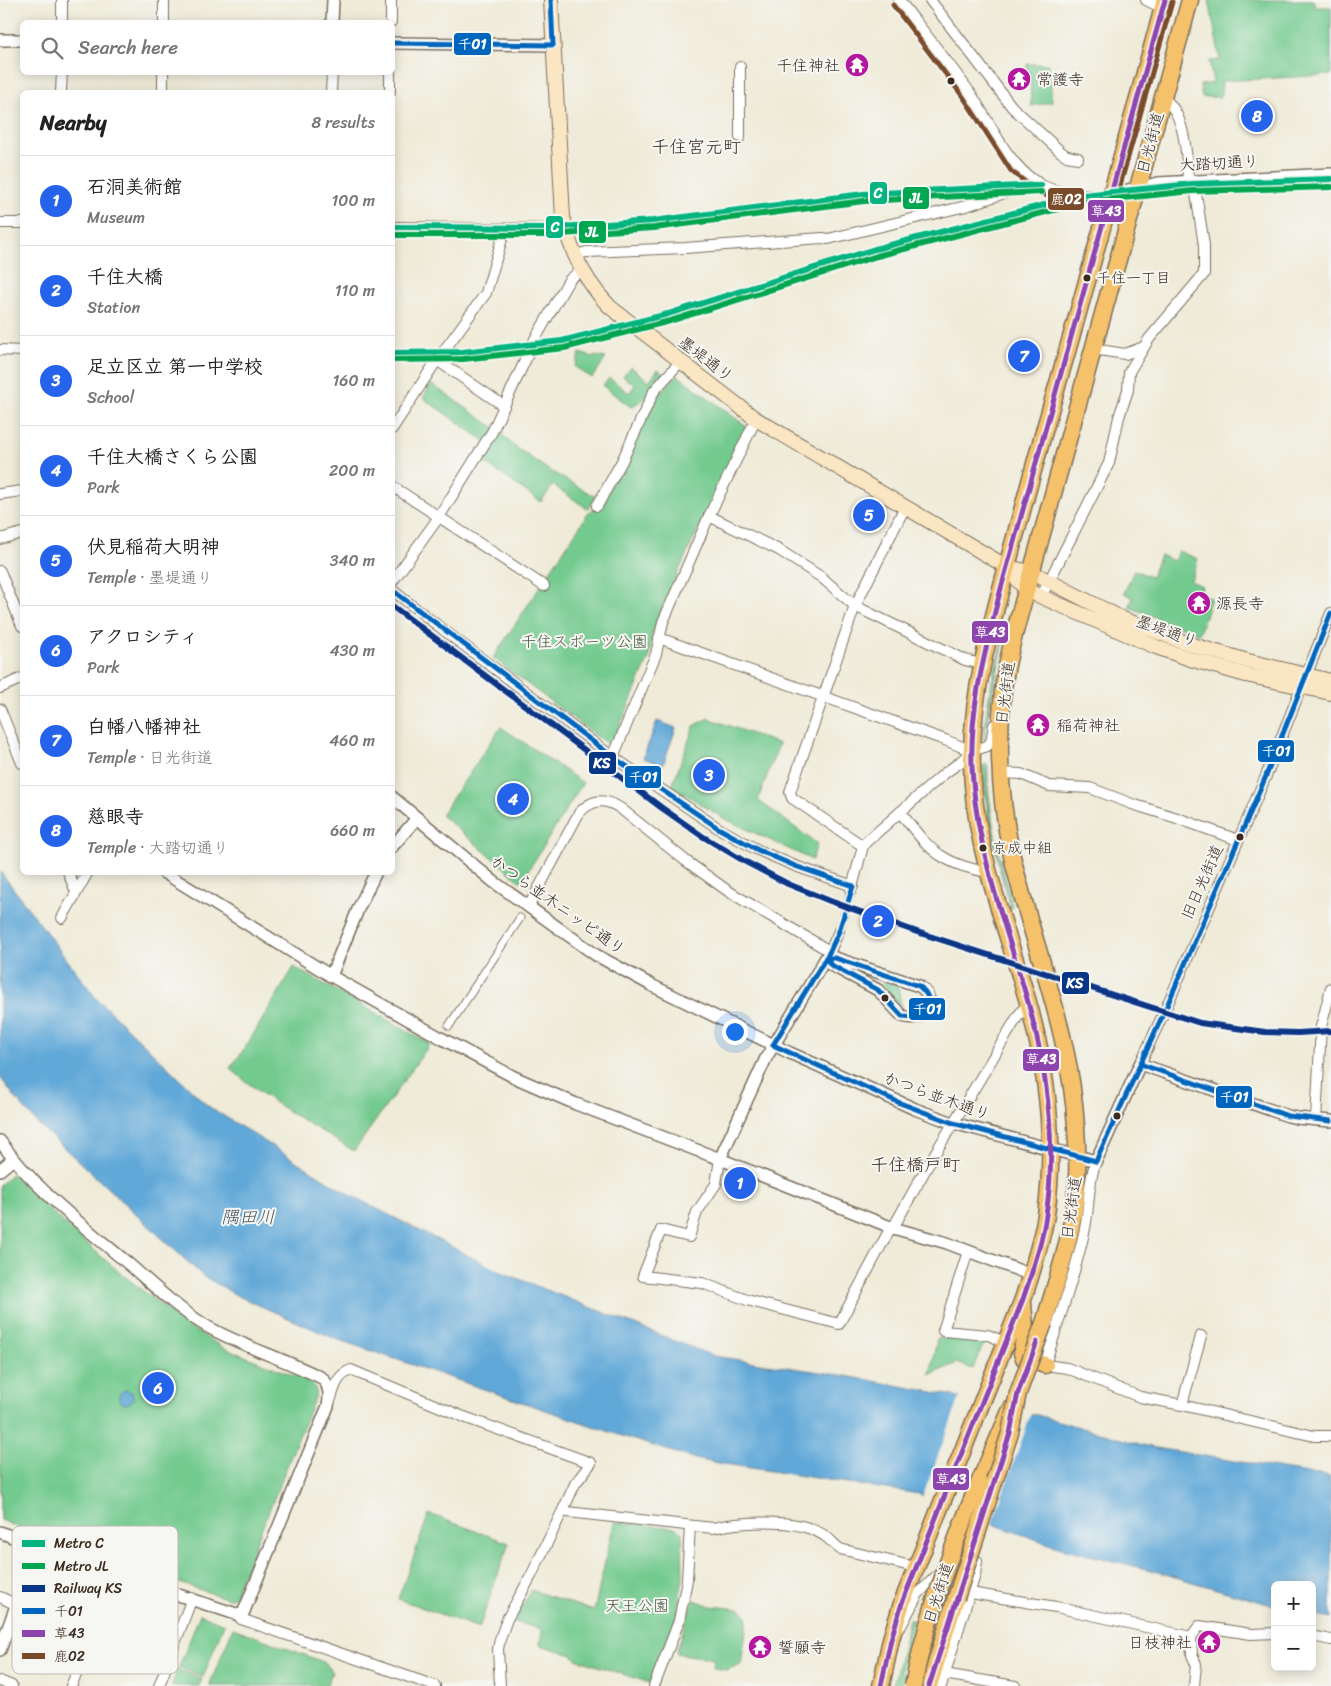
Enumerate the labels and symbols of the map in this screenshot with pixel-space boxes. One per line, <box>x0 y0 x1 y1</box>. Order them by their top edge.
line badge: 千01 <box>453 32 492 56</box>
text: 千01 <box>458 32 486 57</box>
place label: 千住神社 <box>776 51 840 80</box>
temple icon: 千住神社 <box>844 52 870 78</box>
place label: 常護寺 <box>1036 65 1084 94</box>
temple icon: 常護寺 <box>1006 66 1032 92</box>
unlabelled marker <box>946 76 956 86</box>
pin: 8 <box>1241 97 1273 135</box>
street label: 日光街道 <box>1128 108 1172 178</box>
district label: 千住宮元町 <box>651 131 741 163</box>
street label: 大踏切通り <box>1178 146 1260 180</box>
line badge: C <box>869 181 888 205</box>
text: C <box>873 181 883 206</box>
line badge: JL <box>902 186 930 210</box>
text: JL <box>908 186 923 211</box>
line badge: 鹿02 <box>1047 187 1085 211</box>
text: 鹿02 <box>1051 187 1082 212</box>
line badge: 草43 <box>1087 199 1125 223</box>
text: 草43 <box>1091 199 1122 224</box>
line badge: C <box>545 215 564 239</box>
text: C <box>550 215 560 240</box>
line badge: JL <box>578 220 607 244</box>
text: JL <box>584 220 599 245</box>
place label: 千住一丁目 <box>1096 265 1171 291</box>
marker: 千住一丁目 <box>1082 273 1092 283</box>
street label: 墨堤通り <box>672 328 740 390</box>
pin: 7 <box>1008 337 1040 375</box>
pin: 5 <box>853 496 885 534</box>
place label: 源長寺 <box>1216 589 1264 618</box>
temple icon: 源長寺 <box>1186 590 1212 616</box>
street label: 墨堤通り <box>1132 606 1202 656</box>
line badge: 草43 <box>971 620 1009 644</box>
text: 草43 <box>975 620 1006 645</box>
park label: 千住スポーツ公園 <box>520 627 648 656</box>
street label: 日光街道 <box>987 659 1023 727</box>
place label: 稲荷神社 <box>1056 711 1120 740</box>
temple icon: 稲荷神社 <box>1025 712 1051 738</box>
line badge: 千01 <box>1257 739 1295 763</box>
text: 千01 <box>1262 739 1290 764</box>
line badge: KS <box>588 751 617 775</box>
text: KS <box>592 751 611 776</box>
pin: 3 <box>693 756 725 794</box>
line badge: 千01 <box>624 765 662 789</box>
text: 千01 <box>629 765 657 790</box>
pin: 4 <box>497 780 529 818</box>
unlabelled marker <box>1235 832 1245 842</box>
place label: 京成中組 <box>992 835 1052 861</box>
street label: 旧日光街道 <box>1172 840 1232 924</box>
marker: 京成中組 <box>978 843 988 853</box>
street label: かつら並木ニッピ通り <box>484 847 632 963</box>
pin: 2 <box>862 902 894 940</box>
line badge: KS <box>1061 971 1090 995</box>
text: KS <box>1065 971 1084 996</box>
unlabelled marker <box>880 993 890 1003</box>
line badge: 千01 <box>908 997 946 1021</box>
text: 千01 <box>913 997 941 1022</box>
your location <box>722 1019 748 1045</box>
text: 草43 <box>1026 1047 1057 1072</box>
line badge: 草43 <box>1022 1048 1060 1072</box>
street label: かつら並木通り <box>879 1063 995 1129</box>
line badge: 千01 <box>1215 1085 1253 1109</box>
text: 千01 <box>1220 1085 1248 1110</box>
unlabelled marker <box>1112 1111 1122 1121</box>
district label: 千住橋戸町 <box>870 1149 960 1181</box>
pin: 1 <box>724 1164 756 1202</box>
street label: 日光街道 <box>1052 1174 1090 1242</box>
water label: 隅田川 <box>221 1201 275 1233</box>
pin: 6 <box>142 1369 174 1407</box>
line badge: 草43 <box>932 1467 970 1491</box>
text: 草43 <box>936 1467 967 1492</box>
legend <box>12 1526 178 1674</box>
text: Metro C <box>54 1531 104 1556</box>
text: Metro JL <box>54 1554 109 1579</box>
street label: 日光街道 <box>914 1558 962 1628</box>
text: Railway KS <box>54 1576 122 1601</box>
park label: 天王公園 <box>605 1591 669 1620</box>
text: 千01 <box>54 1599 83 1624</box>
text: 草43 <box>54 1621 85 1646</box>
place label: 日枝神社 <box>1128 1628 1192 1657</box>
temple icon: 日枝神社 <box>1196 1629 1222 1655</box>
place label: 誓願寺 <box>778 1633 826 1662</box>
temple icon: 誓願寺 <box>747 1634 773 1660</box>
text: 鹿02 <box>54 1644 85 1669</box>

